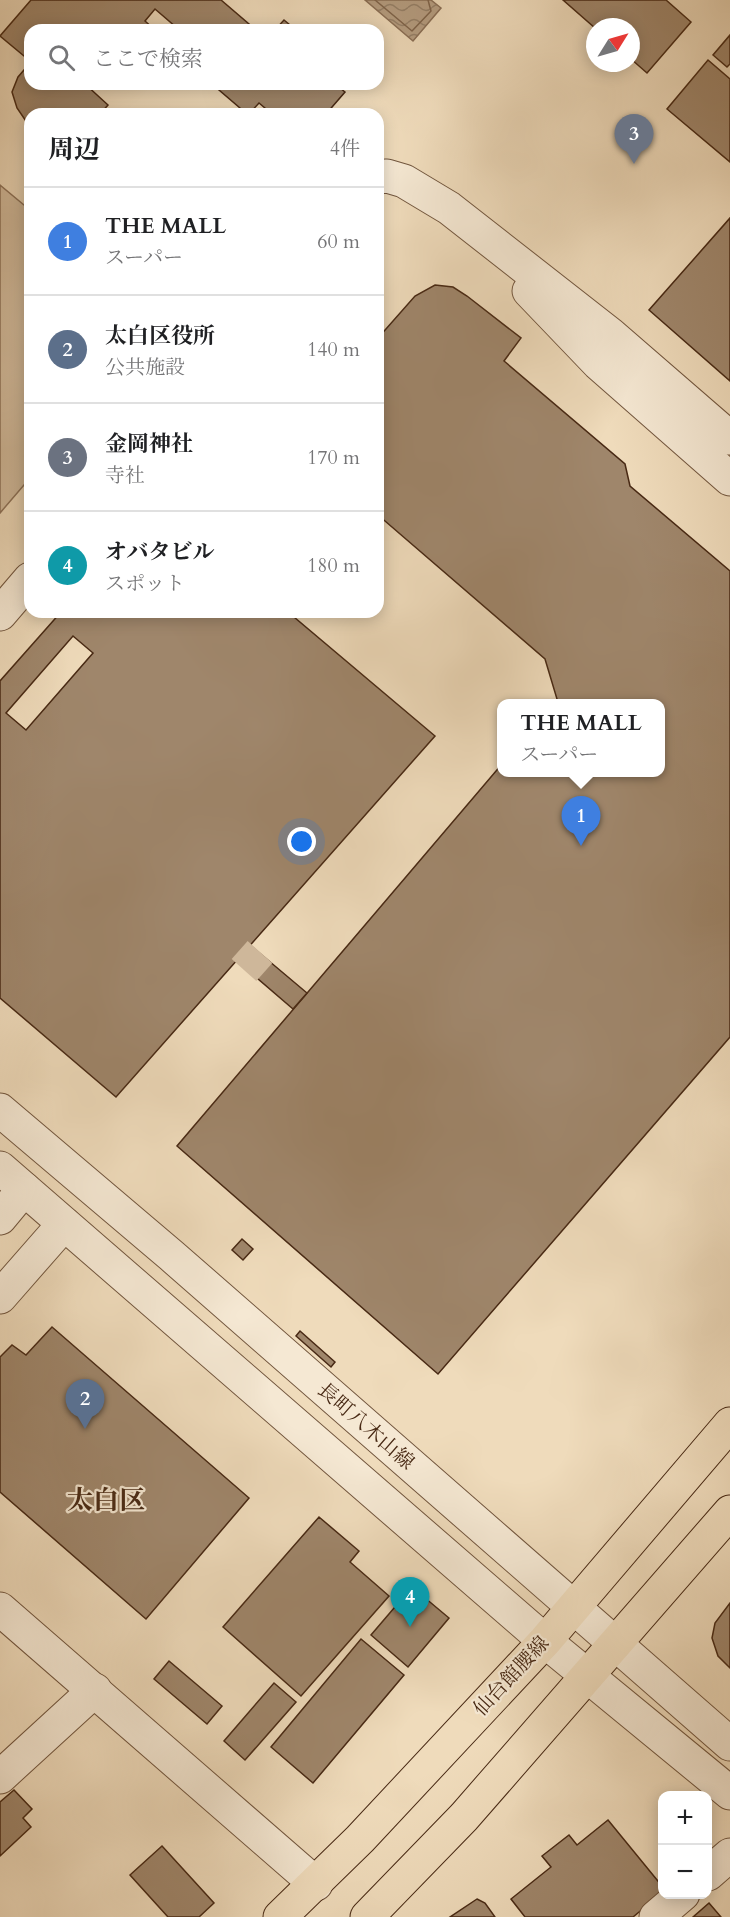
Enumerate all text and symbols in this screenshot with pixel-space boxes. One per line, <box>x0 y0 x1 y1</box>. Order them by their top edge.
north arrow <box>586 18 640 72</box>
search box <box>24 24 384 90</box>
icon: search <box>45 41 78 74</box>
text: ここで検索 <box>93 44 203 74</box>
pin: 3 <box>614 114 654 164</box>
text: 周辺 <box>48 132 100 167</box>
text: 4件 <box>330 135 360 162</box>
text: THE MALL <box>105 211 226 241</box>
text: 1 <box>62 228 73 255</box>
text: 60 m <box>317 228 360 255</box>
text: スーパー <box>105 244 183 271</box>
text: 太白区役所 <box>105 321 215 351</box>
text: 2 <box>62 336 73 363</box>
text: 140 m <box>307 336 360 363</box>
text: 公共施設 <box>105 354 185 381</box>
text: 金岡神社 <box>105 429 193 459</box>
text: 3 <box>62 444 73 471</box>
text: 170 m <box>307 444 360 471</box>
text: 寺社 <box>105 462 145 489</box>
text: オバタビル <box>105 537 215 567</box>
text: 4 <box>62 552 73 579</box>
text: 180 m <box>307 552 360 579</box>
text: スポット <box>105 570 185 597</box>
popup <box>497 699 665 777</box>
text: THE MALL <box>520 708 642 738</box>
text: スーパー <box>520 741 598 768</box>
pin: 1 <box>562 796 600 846</box>
your location <box>287 827 316 856</box>
street label: 長町八木山線 <box>312 1376 420 1476</box>
pin: 2 <box>66 1380 104 1429</box>
district label: 太白区 <box>67 1483 145 1518</box>
pin: 4 <box>390 1578 430 1627</box>
street label: 仙台館腰線 <box>467 1630 555 1722</box>
map controls <box>658 1791 712 1899</box>
button: + <box>658 1791 712 1845</box>
button: − <box>658 1845 712 1899</box>

